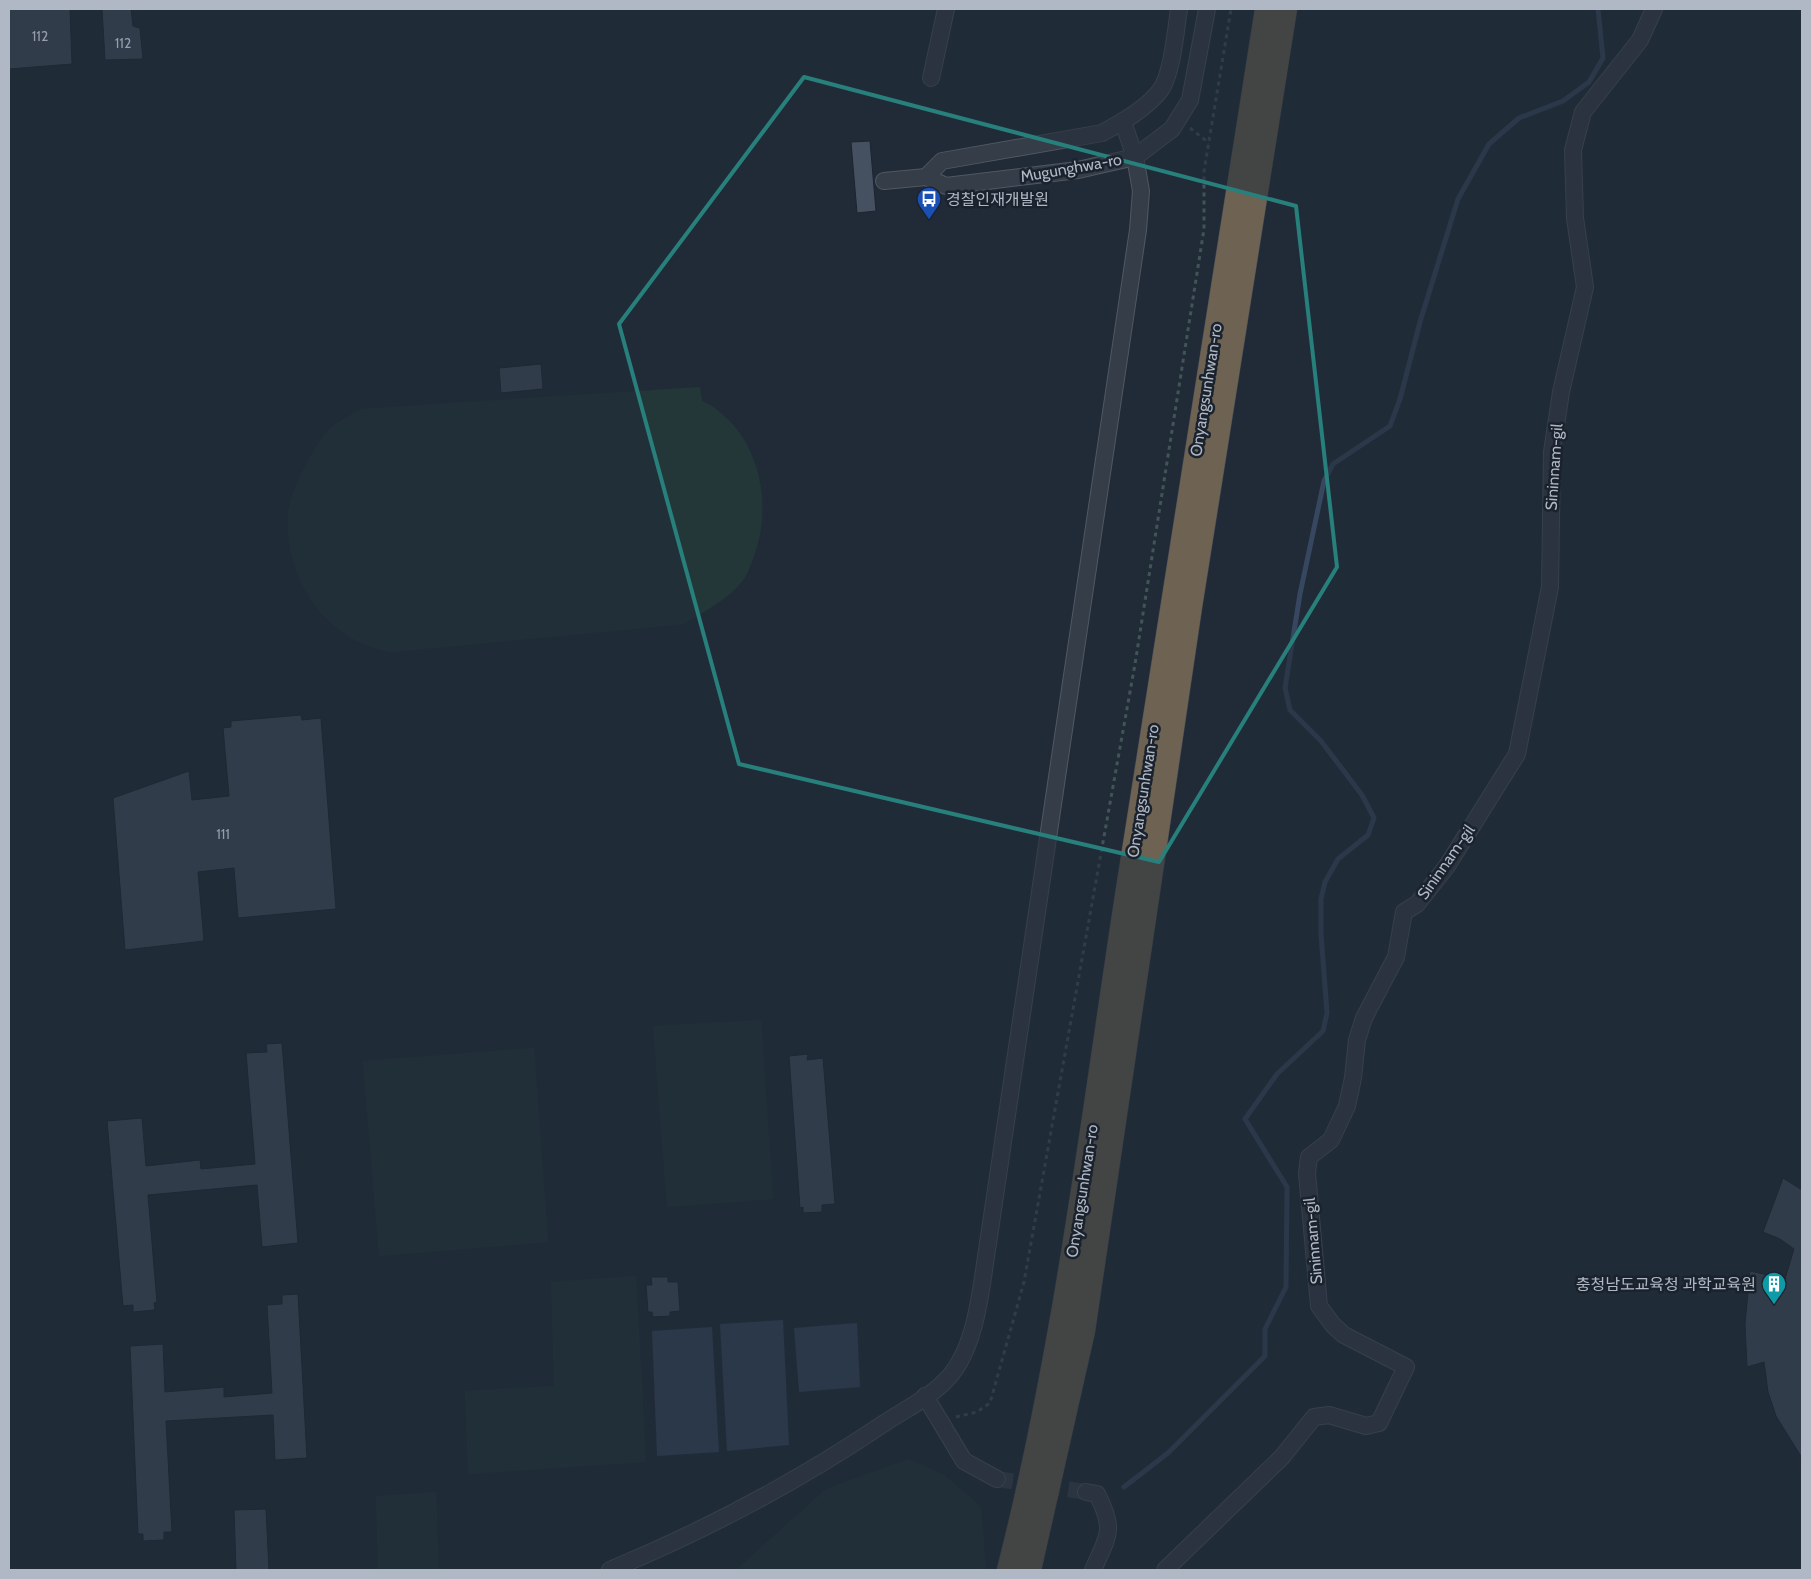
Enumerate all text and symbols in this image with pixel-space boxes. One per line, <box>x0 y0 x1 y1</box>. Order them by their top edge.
house number: 112 <box>32 27 48 45</box>
house number: 112 <box>115 34 131 52</box>
street label: Mugunghwa-ro <box>1019 150 1123 186</box>
bus stop icon: 경찰인재개발원 <box>916 186 942 220</box>
place label: 경찰인재개발원 <box>946 190 1049 209</box>
street label: Onyangsunhwan-ro <box>1186 322 1226 458</box>
street label: Sininnam-gil <box>1541 423 1567 511</box>
street label: Onyangsunhwan-ro <box>1123 723 1163 859</box>
street label: Sininnam-gil <box>1413 821 1479 903</box>
house number: 111 <box>216 825 230 843</box>
street label: Onyangsunhwan-ro <box>1062 1123 1102 1259</box>
street label: Sininnam-gil <box>1300 1197 1326 1285</box>
building icon: 충청남도교육청 과학교육원 <box>1761 1271 1787 1305</box>
place label: 충청남도교육청 과학교육원 <box>1576 1275 1756 1294</box>

